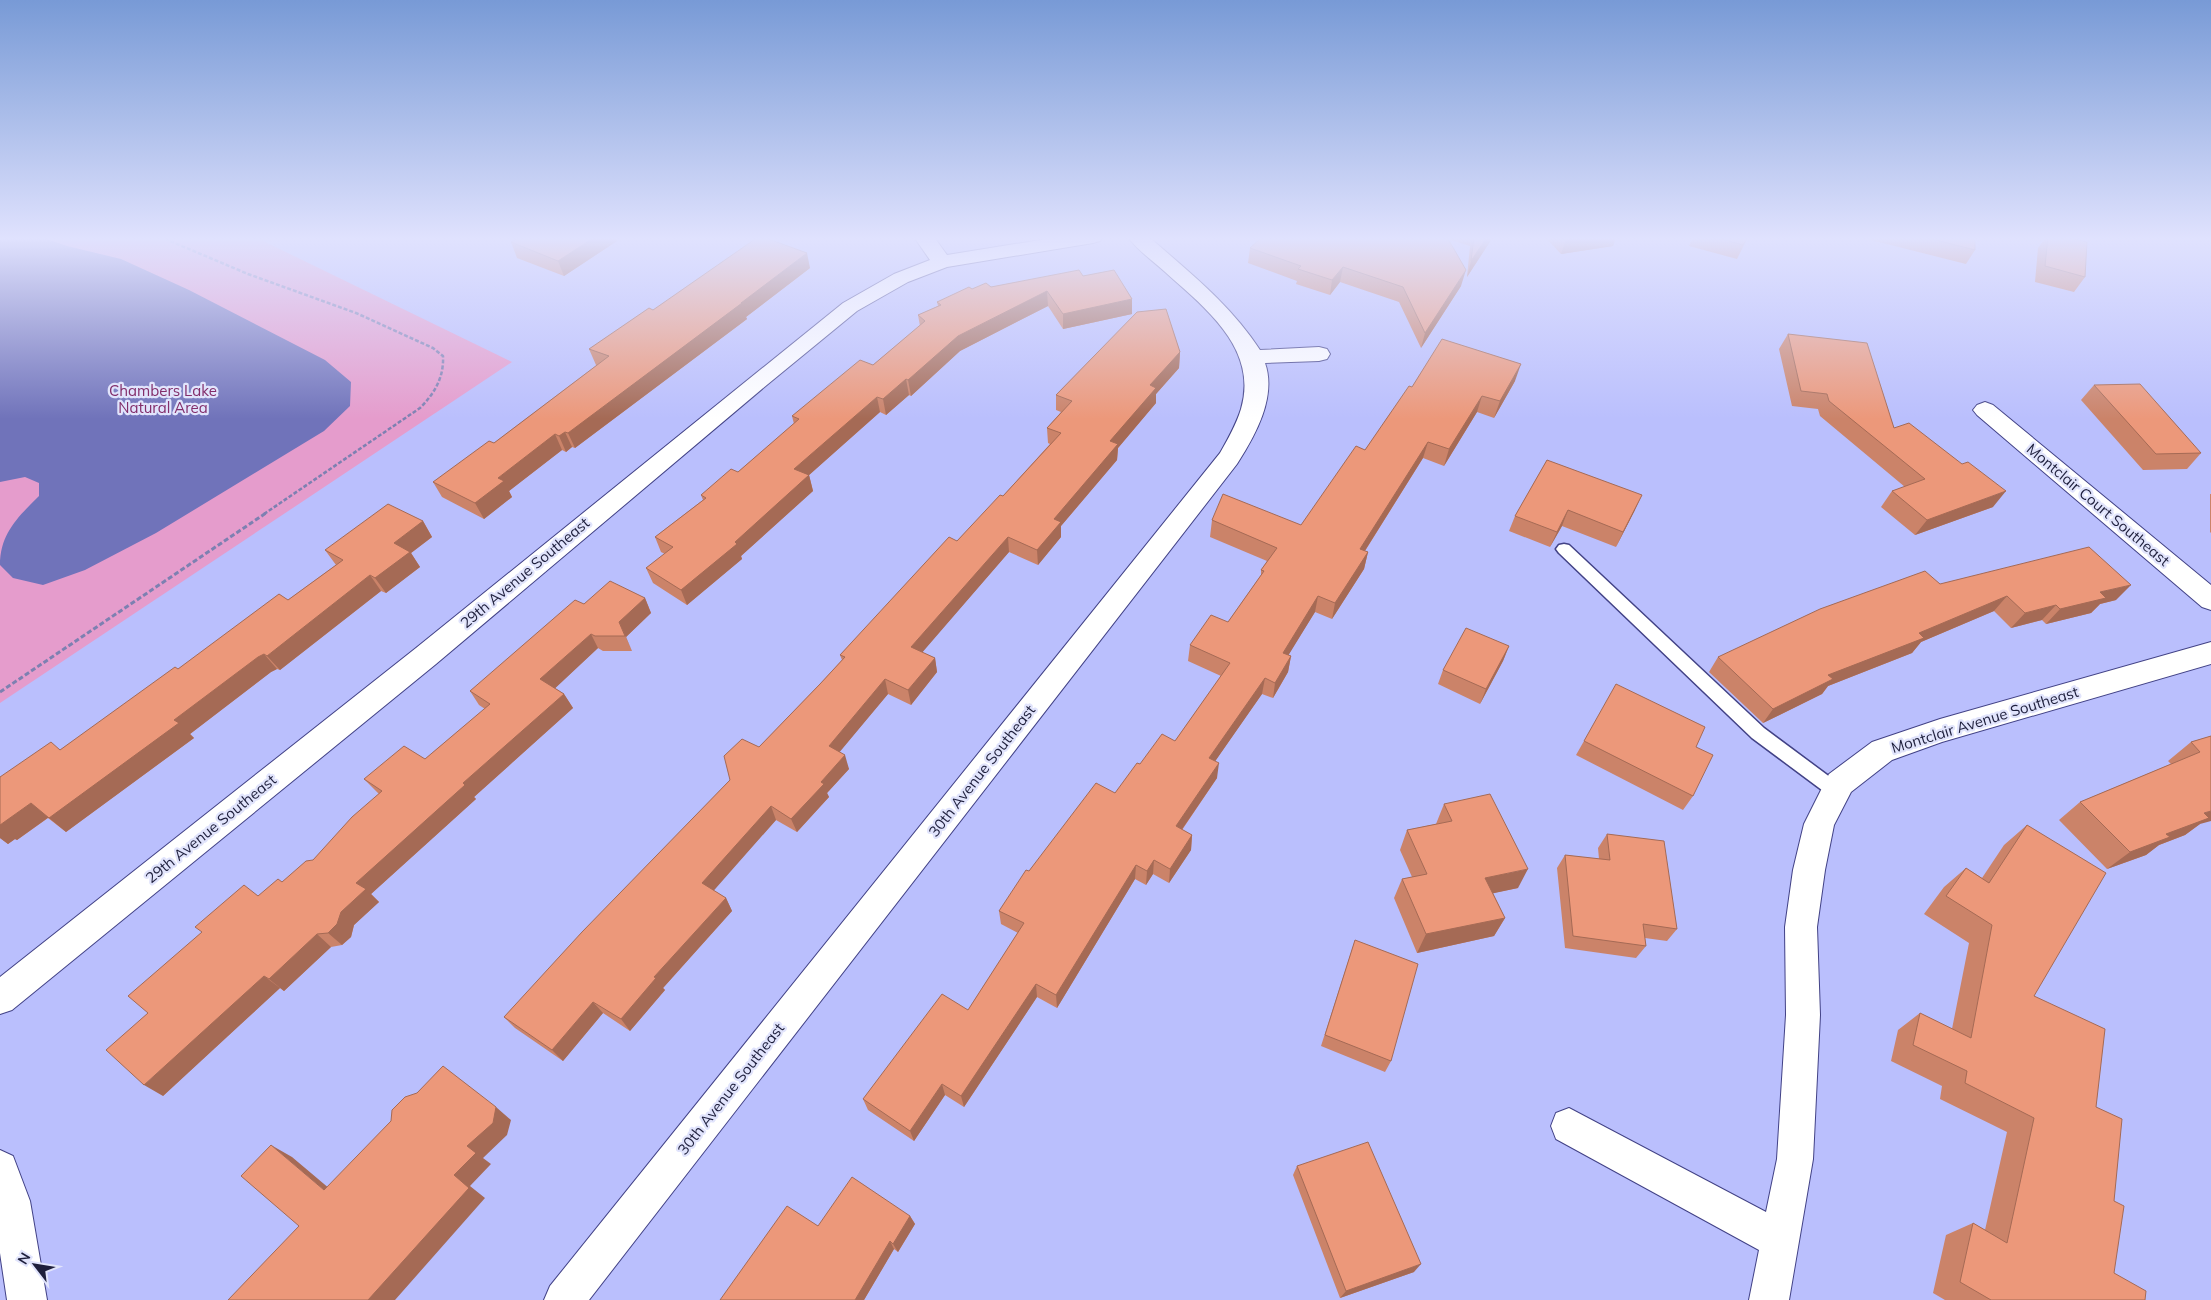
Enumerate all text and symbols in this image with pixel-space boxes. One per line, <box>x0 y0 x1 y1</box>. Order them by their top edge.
park label: Chambers Lake Natural Area <box>109 381 217 417</box>
street label: Montclair Court Southeast <box>2023 439 2174 570</box>
street label: 29th Avenue Southeast <box>456 513 593 632</box>
street label: Montclair Avenue Southeast <box>1889 682 2081 757</box>
street label: 30th Avenue Southeast <box>924 701 1039 841</box>
street label: 29th Avenue Southeast <box>142 770 280 887</box>
street label: 30th Avenue Southeast <box>673 1019 788 1159</box>
north arrow <box>10 1240 60 1290</box>
text: N <box>13 1249 34 1267</box>

